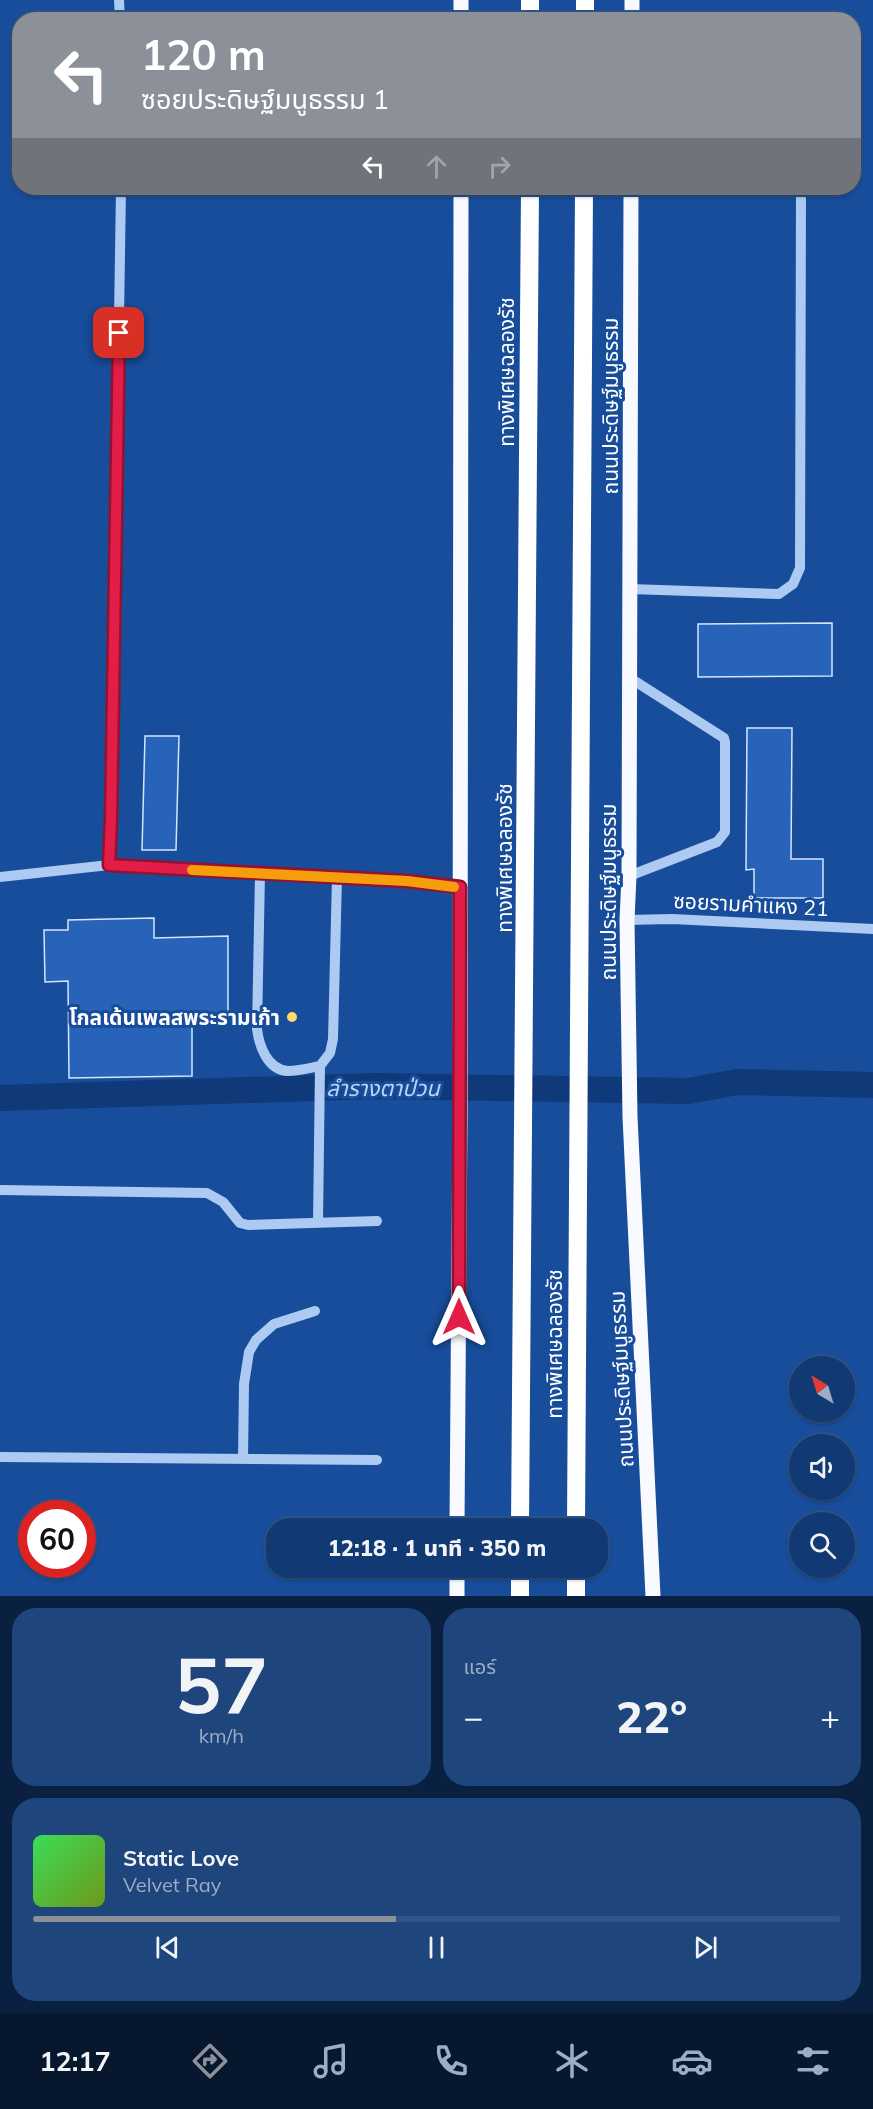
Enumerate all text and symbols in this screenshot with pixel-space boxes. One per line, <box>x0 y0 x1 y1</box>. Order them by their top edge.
text: 120 m <box>141 28 266 81</box>
icon: left <box>42 36 120 114</box>
text: ซอยประดิษฐ์มนูธรรม 1 <box>141 82 389 116</box>
icon: left <box>357 150 390 183</box>
icon: ahead <box>420 150 453 183</box>
icon: right <box>483 150 516 183</box>
street label: ทางพิเศษฉลองรัช <box>493 297 519 447</box>
pin <box>93 307 144 358</box>
icon: arrive <box>102 316 135 349</box>
street label: ถนนประดิษฐ์มนูธรรม <box>597 318 624 494</box>
street label: ทางพิเศษฉลองรัช <box>491 783 517 933</box>
street label: ถนนประดิษฐ์มนูธรรม <box>595 804 622 980</box>
street label: ซอยรามคำแหง 21 <box>673 887 829 921</box>
place label: โกลเด้นเพลสพระรามเก้า <box>69 1004 280 1030</box>
marker: โกลเด้นเพลสพระรามเก้า <box>285 1010 299 1024</box>
water label: ลำรางตาป่วน <box>326 1074 441 1102</box>
street label: ทางพิเศษฉลองรัช <box>541 1269 567 1419</box>
position arrow <box>427 1285 491 1349</box>
street label: ถนนประดิษฐ์มนูธรรม <box>603 1290 640 1468</box>
north arrow <box>789 1356 855 1422</box>
map controls <box>789 1356 855 1578</box>
button: sound <box>789 1434 855 1500</box>
speed limit sign: 60 <box>18 1500 96 1578</box>
button: search <box>789 1512 855 1578</box>
text: 12:18 · 1 นาที · 350 m <box>328 1534 546 1562</box>
text: 57 <box>174 1635 268 1733</box>
text: แอร์ <box>464 1654 496 1679</box>
text: 22° <box>616 1688 687 1744</box>
text: − <box>464 1696 483 1737</box>
text: + <box>820 1696 840 1737</box>
text: km/h <box>199 1723 244 1748</box>
text: Static Love <box>123 1844 239 1872</box>
text: Velvet Ray <box>123 1872 221 1897</box>
icon: previous <box>151 1931 184 1964</box>
icon: pause <box>420 1931 453 1964</box>
icon: next <box>689 1931 722 1964</box>
icon: directions <box>189 2040 231 2082</box>
icon: music <box>310 2040 352 2082</box>
icon: phone <box>430 2040 472 2082</box>
icon: climate <box>551 2040 593 2082</box>
icon: car <box>671 2040 713 2082</box>
icon: filters <box>792 2040 834 2082</box>
text: 12:17 <box>39 2044 111 2078</box>

